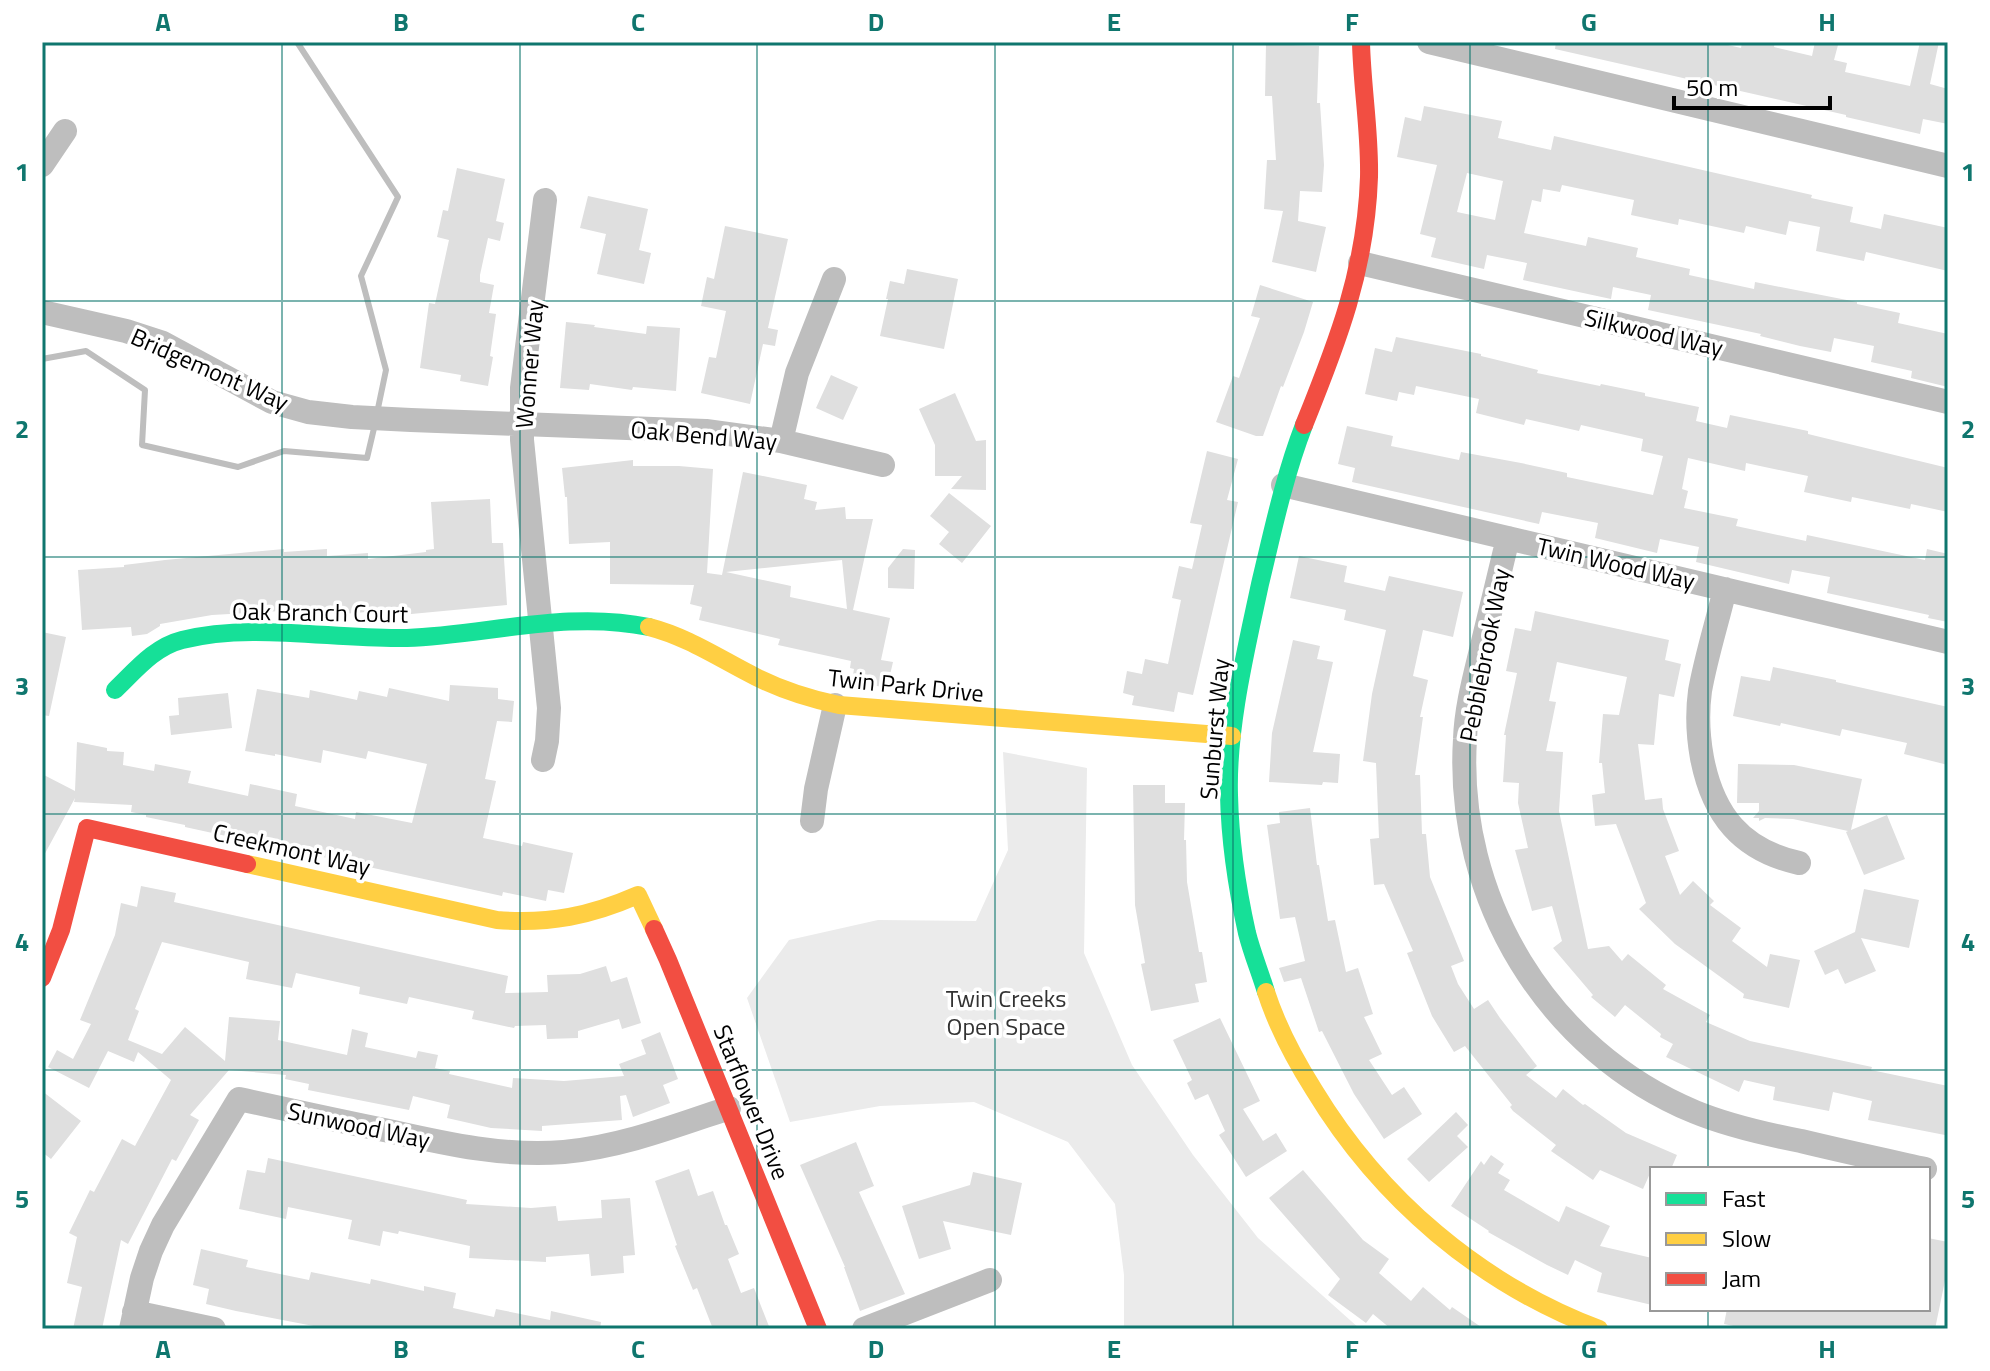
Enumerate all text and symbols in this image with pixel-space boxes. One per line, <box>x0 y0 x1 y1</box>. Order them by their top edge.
text: A <box>155 2 171 41</box>
text: B <box>393 2 409 41</box>
text: C <box>631 2 645 41</box>
text: D <box>868 2 884 41</box>
text: E <box>1107 2 1121 41</box>
text: F <box>1345 2 1359 41</box>
text: G <box>1581 2 1597 41</box>
text: H <box>1818 2 1836 41</box>
scale bar <box>1674 60 1830 110</box>
text: 50 m <box>1686 69 1738 105</box>
text: 1 <box>15 152 29 191</box>
text: 1 <box>1961 152 1975 191</box>
street label: Wonner Way <box>505 298 553 430</box>
street label: Silkwood Way <box>1581 299 1727 366</box>
street label: Bridgemont Way <box>125 318 295 420</box>
text: 2 <box>15 409 29 448</box>
text: 2 <box>1961 409 1975 448</box>
street label: Oak Bend Way <box>629 411 779 459</box>
street label: Twin Wood Way <box>1533 527 1699 599</box>
street label: Pebblebrook Way <box>1450 565 1519 745</box>
street label: Oak Branch Court <box>232 592 409 632</box>
street label: Sunburst Way <box>1190 657 1238 801</box>
street label: Twin Park Drive <box>826 659 986 711</box>
text: 3 <box>15 666 29 705</box>
text: 3 <box>1961 666 1975 705</box>
street label: Creekmont Way <box>210 813 375 885</box>
text: 4 <box>15 922 29 961</box>
text: 4 <box>1961 922 1975 961</box>
park label: Twin Creeks Open Space <box>946 980 1066 1044</box>
street label: Starflower Drive <box>705 1019 799 1185</box>
street label: Sunwood Way <box>285 1092 434 1158</box>
legend <box>1650 1167 1930 1311</box>
text: 5 <box>15 1179 29 1218</box>
text: 5 <box>1961 1179 1975 1218</box>
text: Fast <box>1722 1180 1766 1216</box>
text: Slow <box>1722 1220 1771 1256</box>
text: Jam <box>1722 1260 1761 1296</box>
text: A <box>155 1329 171 1368</box>
text: B <box>393 1329 409 1368</box>
text: C <box>631 1329 645 1368</box>
text: D <box>868 1329 884 1368</box>
text: E <box>1107 1329 1121 1368</box>
text: F <box>1345 1329 1359 1368</box>
text: G <box>1581 1329 1597 1368</box>
text: H <box>1818 1329 1836 1368</box>

